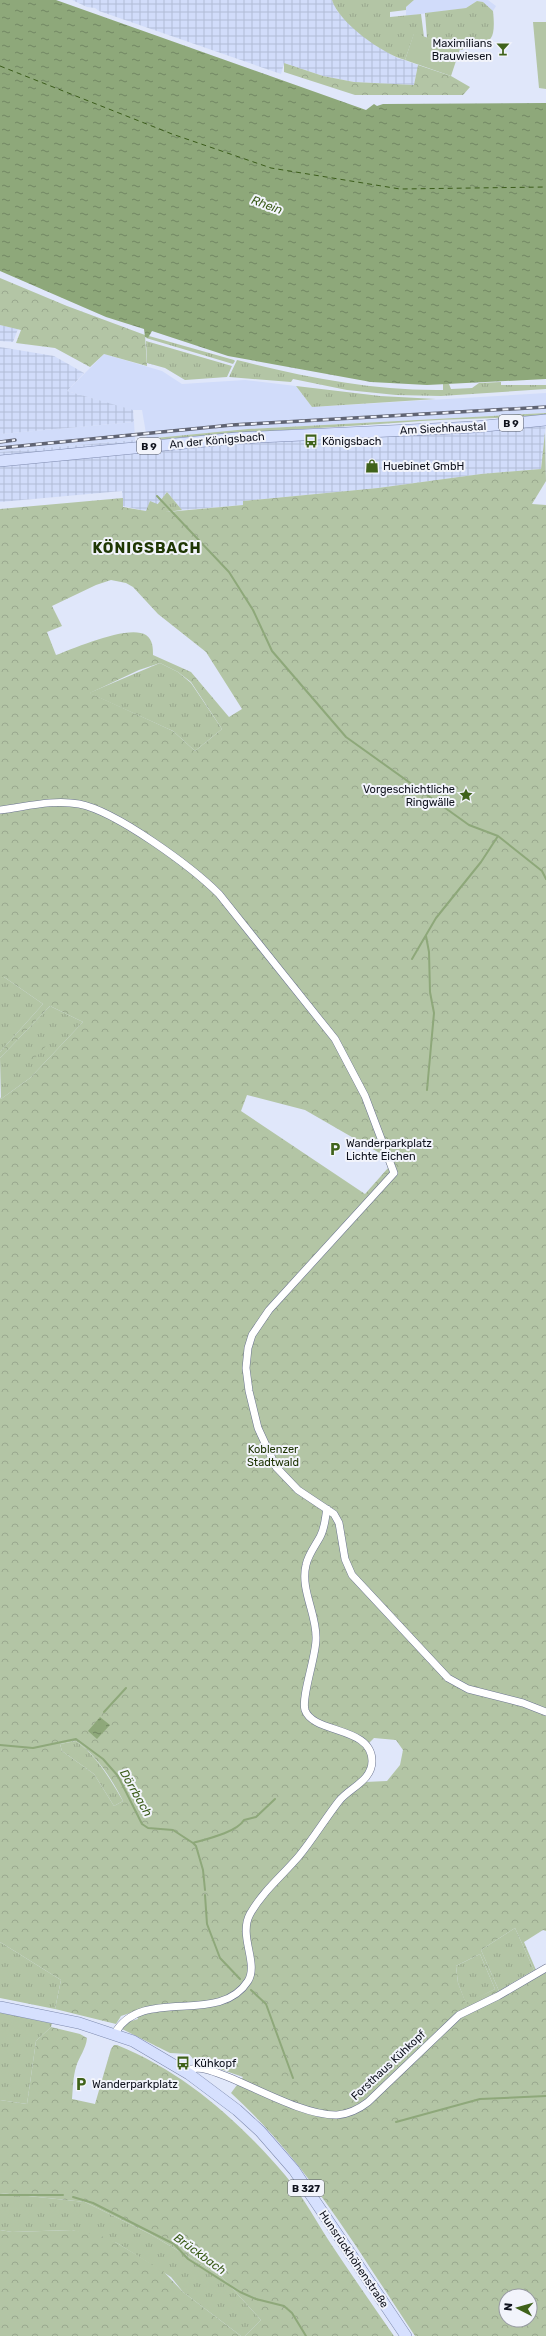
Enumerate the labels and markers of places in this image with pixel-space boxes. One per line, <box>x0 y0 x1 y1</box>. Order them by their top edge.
place label: Maximilians Brauwiesen <box>432 37 492 63</box>
bar icon: Maximilians Brauwiesen <box>495 41 511 57</box>
bus stop icon: Königsbach <box>303 433 319 449</box>
place label: Königsbach <box>322 435 382 448</box>
shop icon: Huebinet GmbH <box>364 458 380 474</box>
place label: Huebinet GmbH <box>383 460 464 473</box>
place label: Vorgeschichtliche Ringwälle <box>363 783 455 809</box>
place icon: Vorgeschichtliche Ringwälle <box>458 787 474 803</box>
place label: Wanderparkplatz Lichte Eichen <box>346 1137 432 1163</box>
parking icon: Wanderparkplatz Lichte Eichen <box>327 1141 343 1157</box>
bus stop icon: Kühkopf <box>175 2055 191 2071</box>
place label: Kühkopf <box>194 2057 237 2070</box>
parking icon: Wanderparkplatz <box>73 2076 89 2092</box>
place label: Wanderparkplatz <box>92 2078 178 2091</box>

